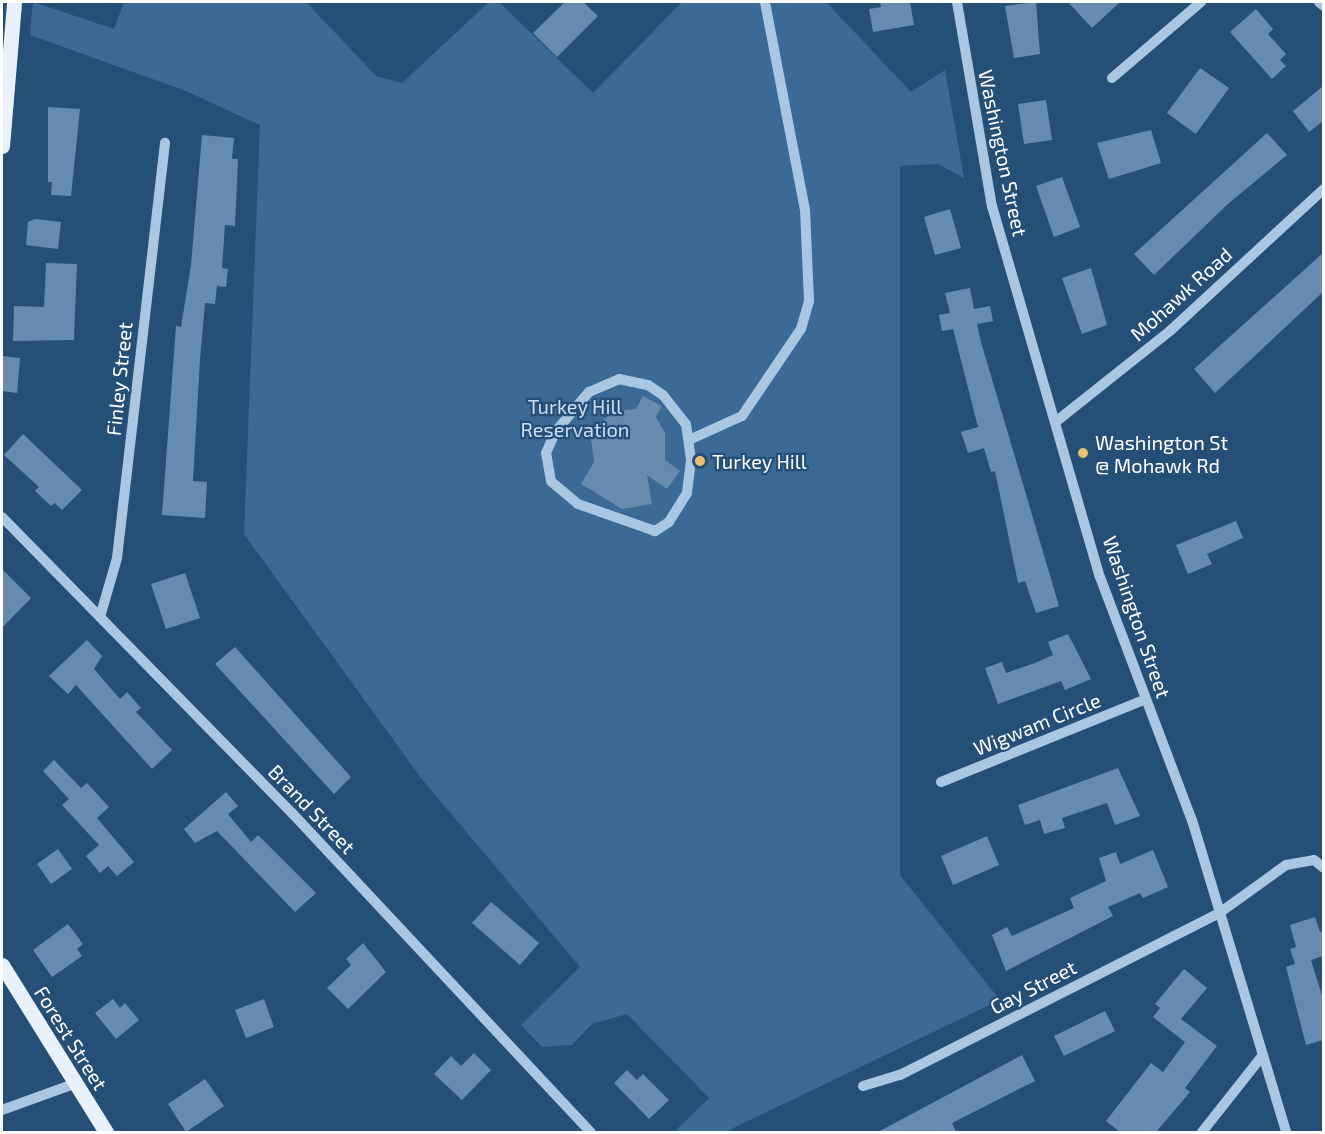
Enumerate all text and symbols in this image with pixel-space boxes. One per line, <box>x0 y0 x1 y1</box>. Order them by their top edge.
street label: Washington Street <box>974 67 1032 239</box>
street label: Mohawk Road <box>1125 242 1237 346</box>
street label: Finley Street <box>101 321 137 437</box>
park label: Turkey Hill Reservation <box>521 395 629 442</box>
place label: Washington St @ Mohawk Rd <box>1095 430 1228 477</box>
marker: Washington St @ Mohawk Rd <box>1076 446 1090 460</box>
place label: Turkey Hill <box>712 449 807 473</box>
marker: Turkey Hill <box>693 454 707 468</box>
street label: Washington Street <box>1098 533 1176 701</box>
street label: Wigwam Circle <box>970 688 1104 760</box>
street label: Brand Street <box>264 759 360 859</box>
street label: Gay Street <box>986 955 1080 1019</box>
street label: Forest Street <box>30 982 112 1094</box>

